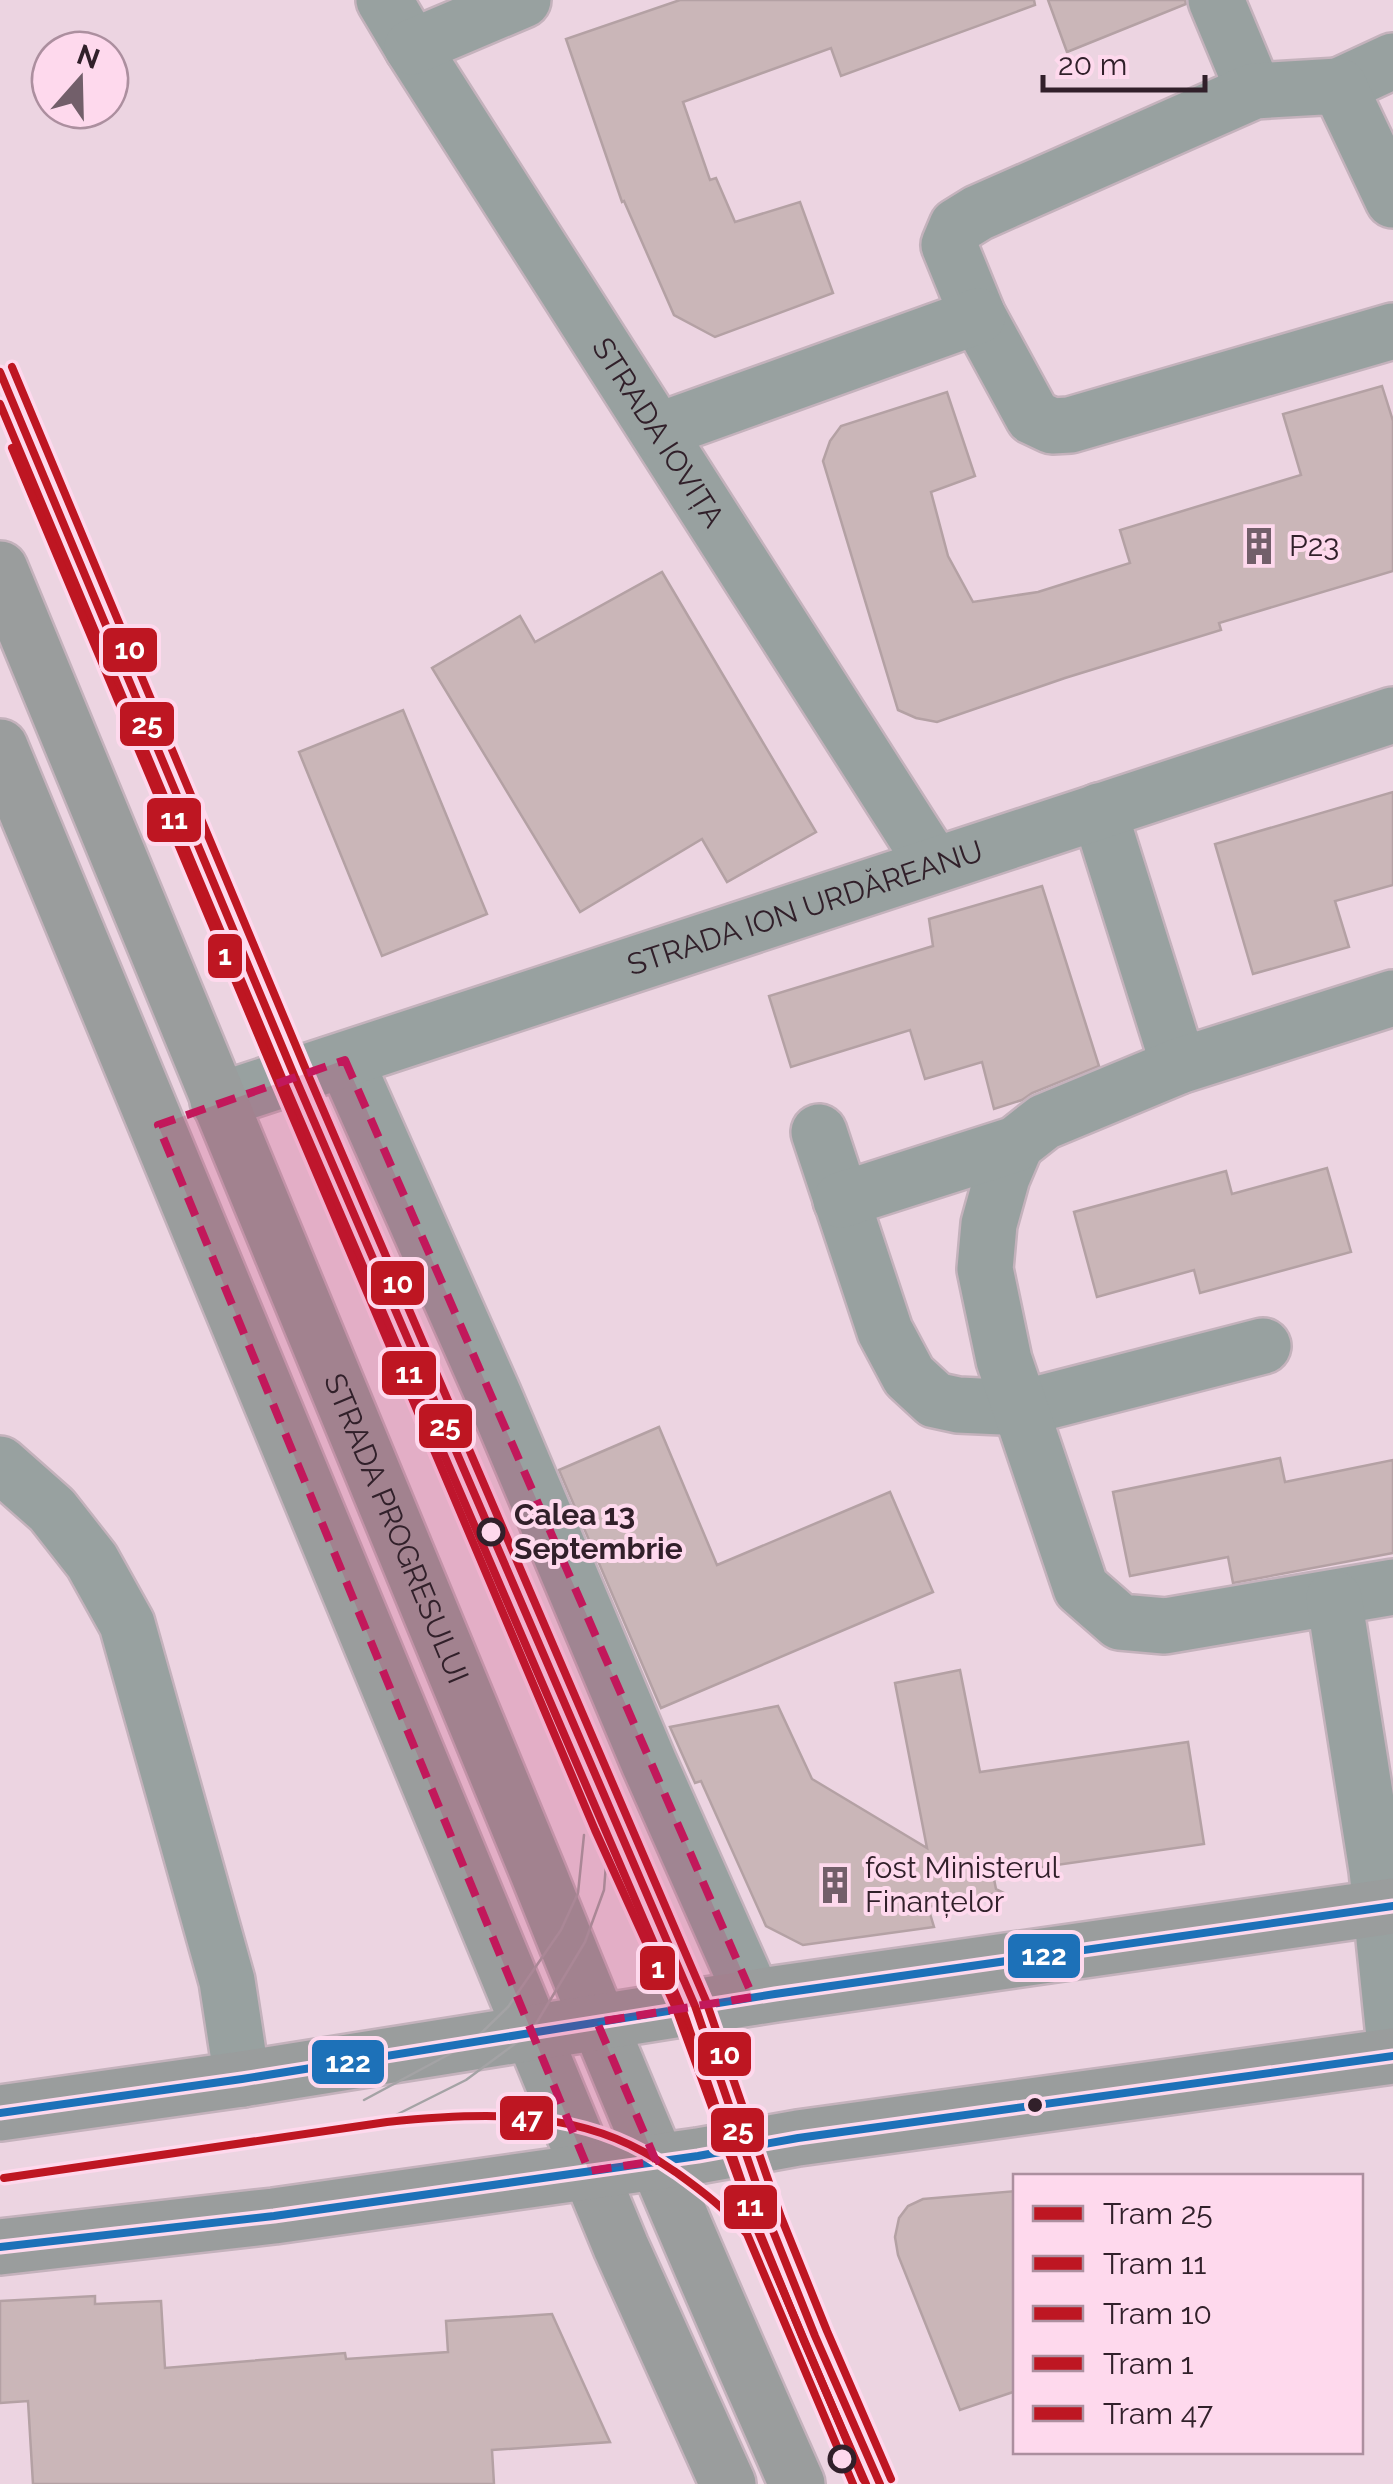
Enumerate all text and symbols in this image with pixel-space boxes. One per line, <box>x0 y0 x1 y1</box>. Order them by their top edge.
north arrow <box>30 30 130 130</box>
scale bar <box>1043 30 1206 92</box>
text: N <box>73 38 104 76</box>
text: 20 m <box>1058 47 1127 82</box>
street label: STRADA IOVIȚA <box>585 331 732 533</box>
building icon: P23 <box>1238 525 1280 567</box>
place label: P23 <box>1289 528 1339 563</box>
line badge: 10 <box>101 626 159 674</box>
text: 10 <box>114 633 146 666</box>
line badge: 25 <box>118 700 176 748</box>
text: 25 <box>131 708 163 741</box>
line badge: 11 <box>145 796 203 844</box>
text: 11 <box>160 803 188 836</box>
street label: STRADA ION URDĂREANU <box>623 833 987 982</box>
line badge: 1 <box>206 932 244 980</box>
text: 1 <box>218 939 232 972</box>
line badge: 10 <box>369 1259 426 1307</box>
text: 10 <box>382 1267 414 1300</box>
line badge: 11 <box>380 1349 438 1397</box>
text: 11 <box>395 1357 423 1390</box>
street label: STRADA PROGRESULUI <box>317 1368 476 1688</box>
line badge: 25 <box>417 1402 474 1450</box>
text: 25 <box>429 1410 461 1443</box>
place label: Calea 13 Septembrie <box>514 1497 683 1566</box>
marker: Calea 13 Septembrie <box>478 1519 504 1545</box>
place label: fost Ministerul Finanțelor <box>865 1850 1061 1919</box>
building icon: fost Ministerul Finanțelor <box>814 1864 856 1906</box>
line badge: 122 <box>1006 1932 1082 1980</box>
text: 122 <box>1021 1939 1067 1972</box>
line badge: 1 <box>638 1944 677 1992</box>
text: 1 <box>651 1952 665 1985</box>
line badge: 10 <box>696 2030 753 2078</box>
line badge: 122 <box>310 2038 386 2086</box>
text: 10 <box>709 2038 741 2071</box>
text: 122 <box>325 2046 371 2079</box>
line badge: 47 <box>498 2094 555 2142</box>
unlabelled marker <box>1025 2095 1045 2115</box>
text: 47 <box>511 2102 543 2135</box>
line badge: 25 <box>709 2106 766 2154</box>
text: 25 <box>722 2114 754 2147</box>
legend <box>1013 2174 1363 2454</box>
line badge: 11 <box>722 2183 779 2231</box>
text: 11 <box>736 2190 764 2223</box>
text: Tram 25 <box>1103 2196 1213 2231</box>
text: Tram 11 <box>1103 2246 1206 2281</box>
text: Tram 10 <box>1103 2296 1212 2331</box>
text: Tram 1 <box>1103 2346 1194 2381</box>
text: Tram 47 <box>1103 2396 1213 2431</box>
unlabelled marker <box>829 2446 855 2472</box>

